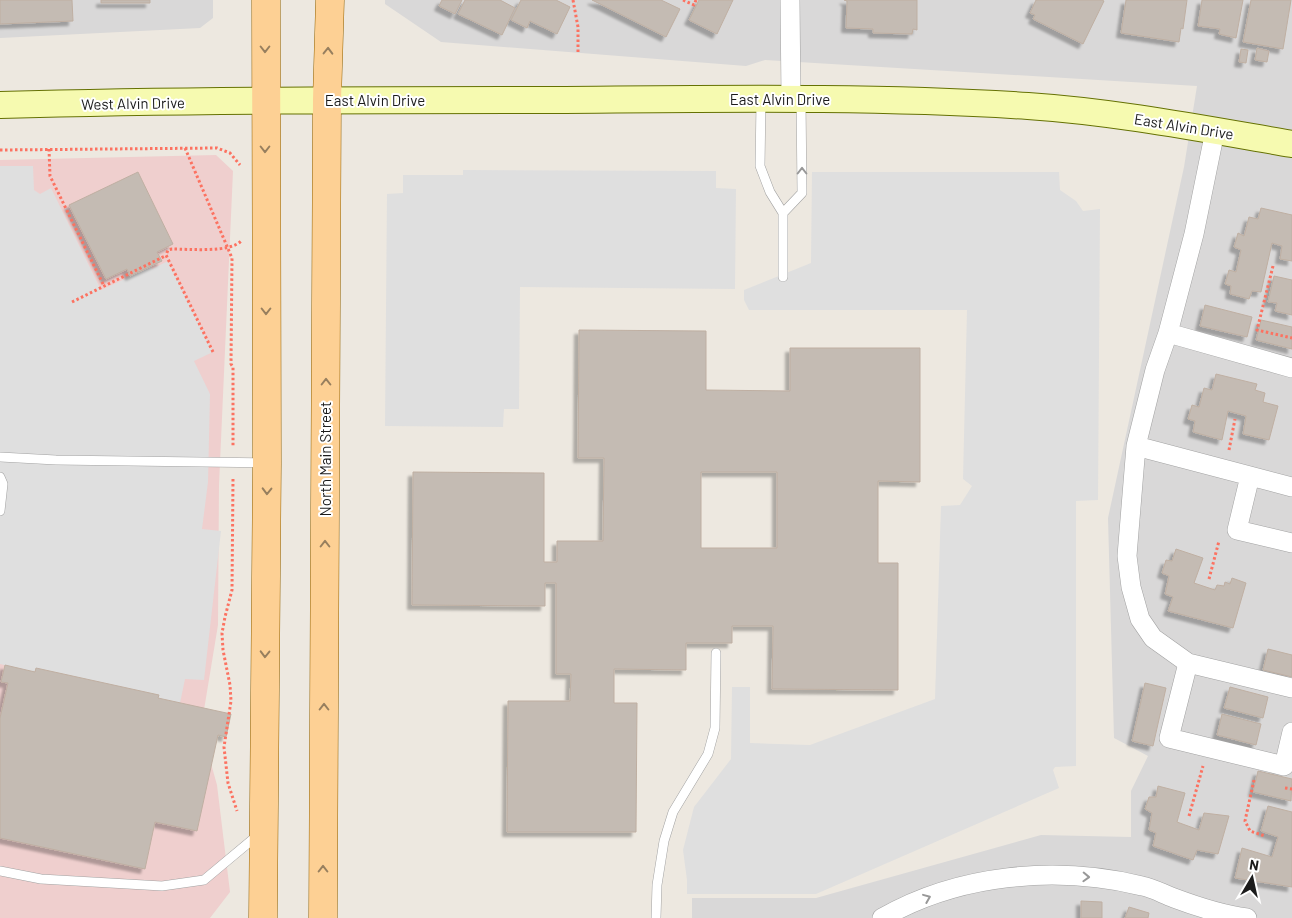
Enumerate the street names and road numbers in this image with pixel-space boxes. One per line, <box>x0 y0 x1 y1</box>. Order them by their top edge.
street label: East Alvin Drive <box>730 90 830 108</box>
street label: East Alvin Drive <box>325 91 425 109</box>
street label: West Alvin Drive <box>81 93 185 113</box>
street label: East Alvin Drive <box>1133 109 1235 143</box>
street label: North Main Street <box>316 402 334 516</box>

